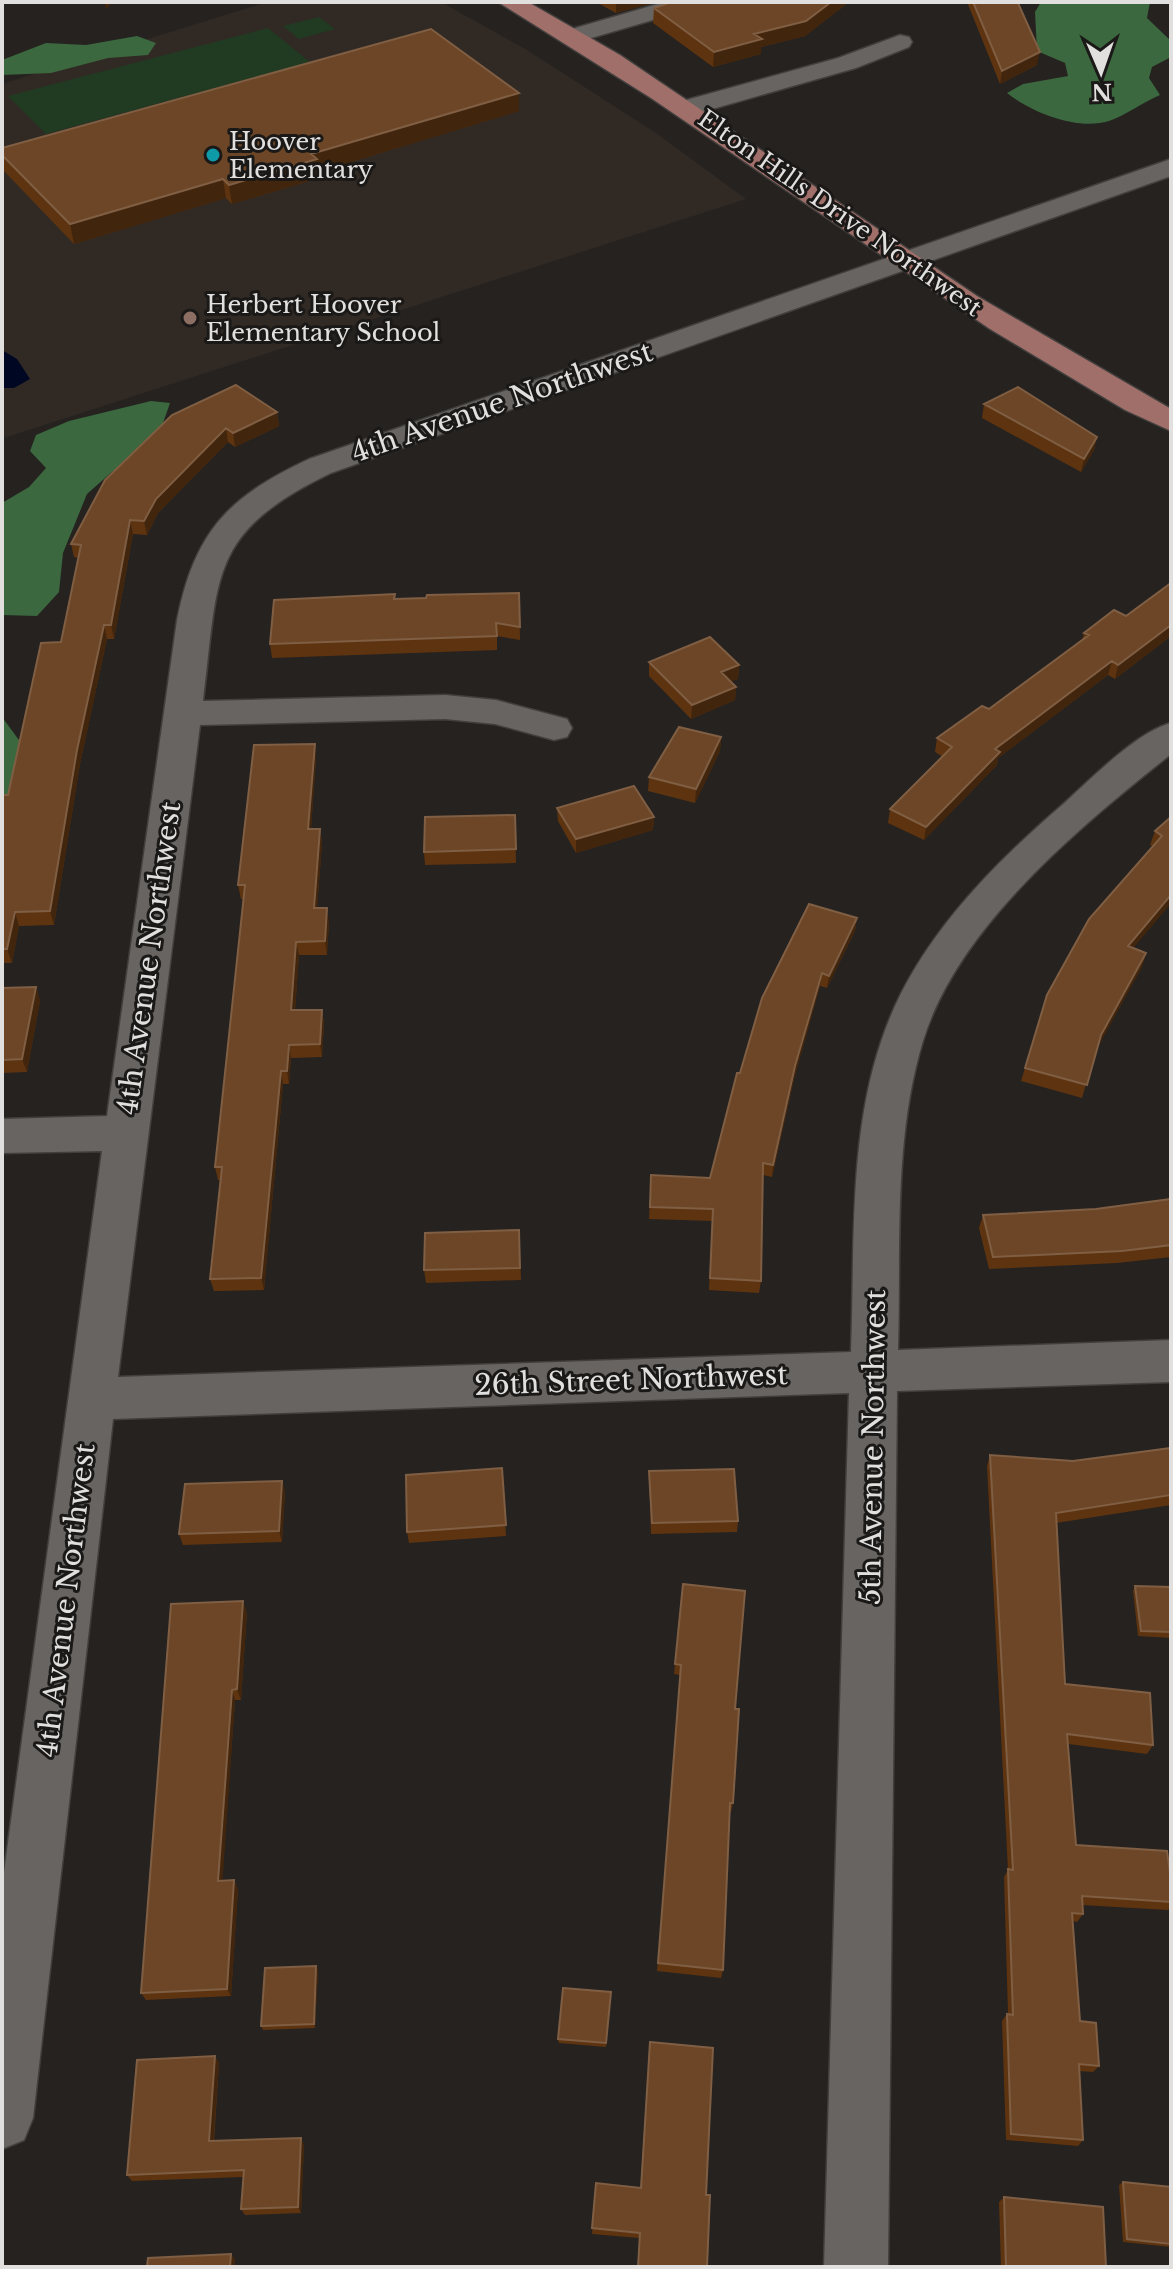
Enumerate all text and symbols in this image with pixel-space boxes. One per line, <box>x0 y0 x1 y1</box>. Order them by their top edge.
north arrow <box>1061 32 1141 112</box>
text: N <box>1091 78 1112 105</box>
street label: Elton Hills Drive Northwest <box>693 104 987 322</box>
place label: Hoover Elementary <box>229 127 374 184</box>
marker: Hoover Elementary <box>204 146 222 164</box>
place label: Herbert Hoover Elementary School <box>206 290 441 347</box>
marker: Herbert Hoover Elementary School <box>181 309 199 327</box>
street label: 4th Avenue Northwest <box>347 334 657 470</box>
street label: 4th Avenue Northwest <box>110 799 188 1117</box>
street label: 5th Avenue Northwest <box>853 1289 893 1605</box>
street label: 26th Street Northwest <box>474 1357 789 1403</box>
street label: 4th Avenue Northwest <box>29 1441 103 1759</box>

